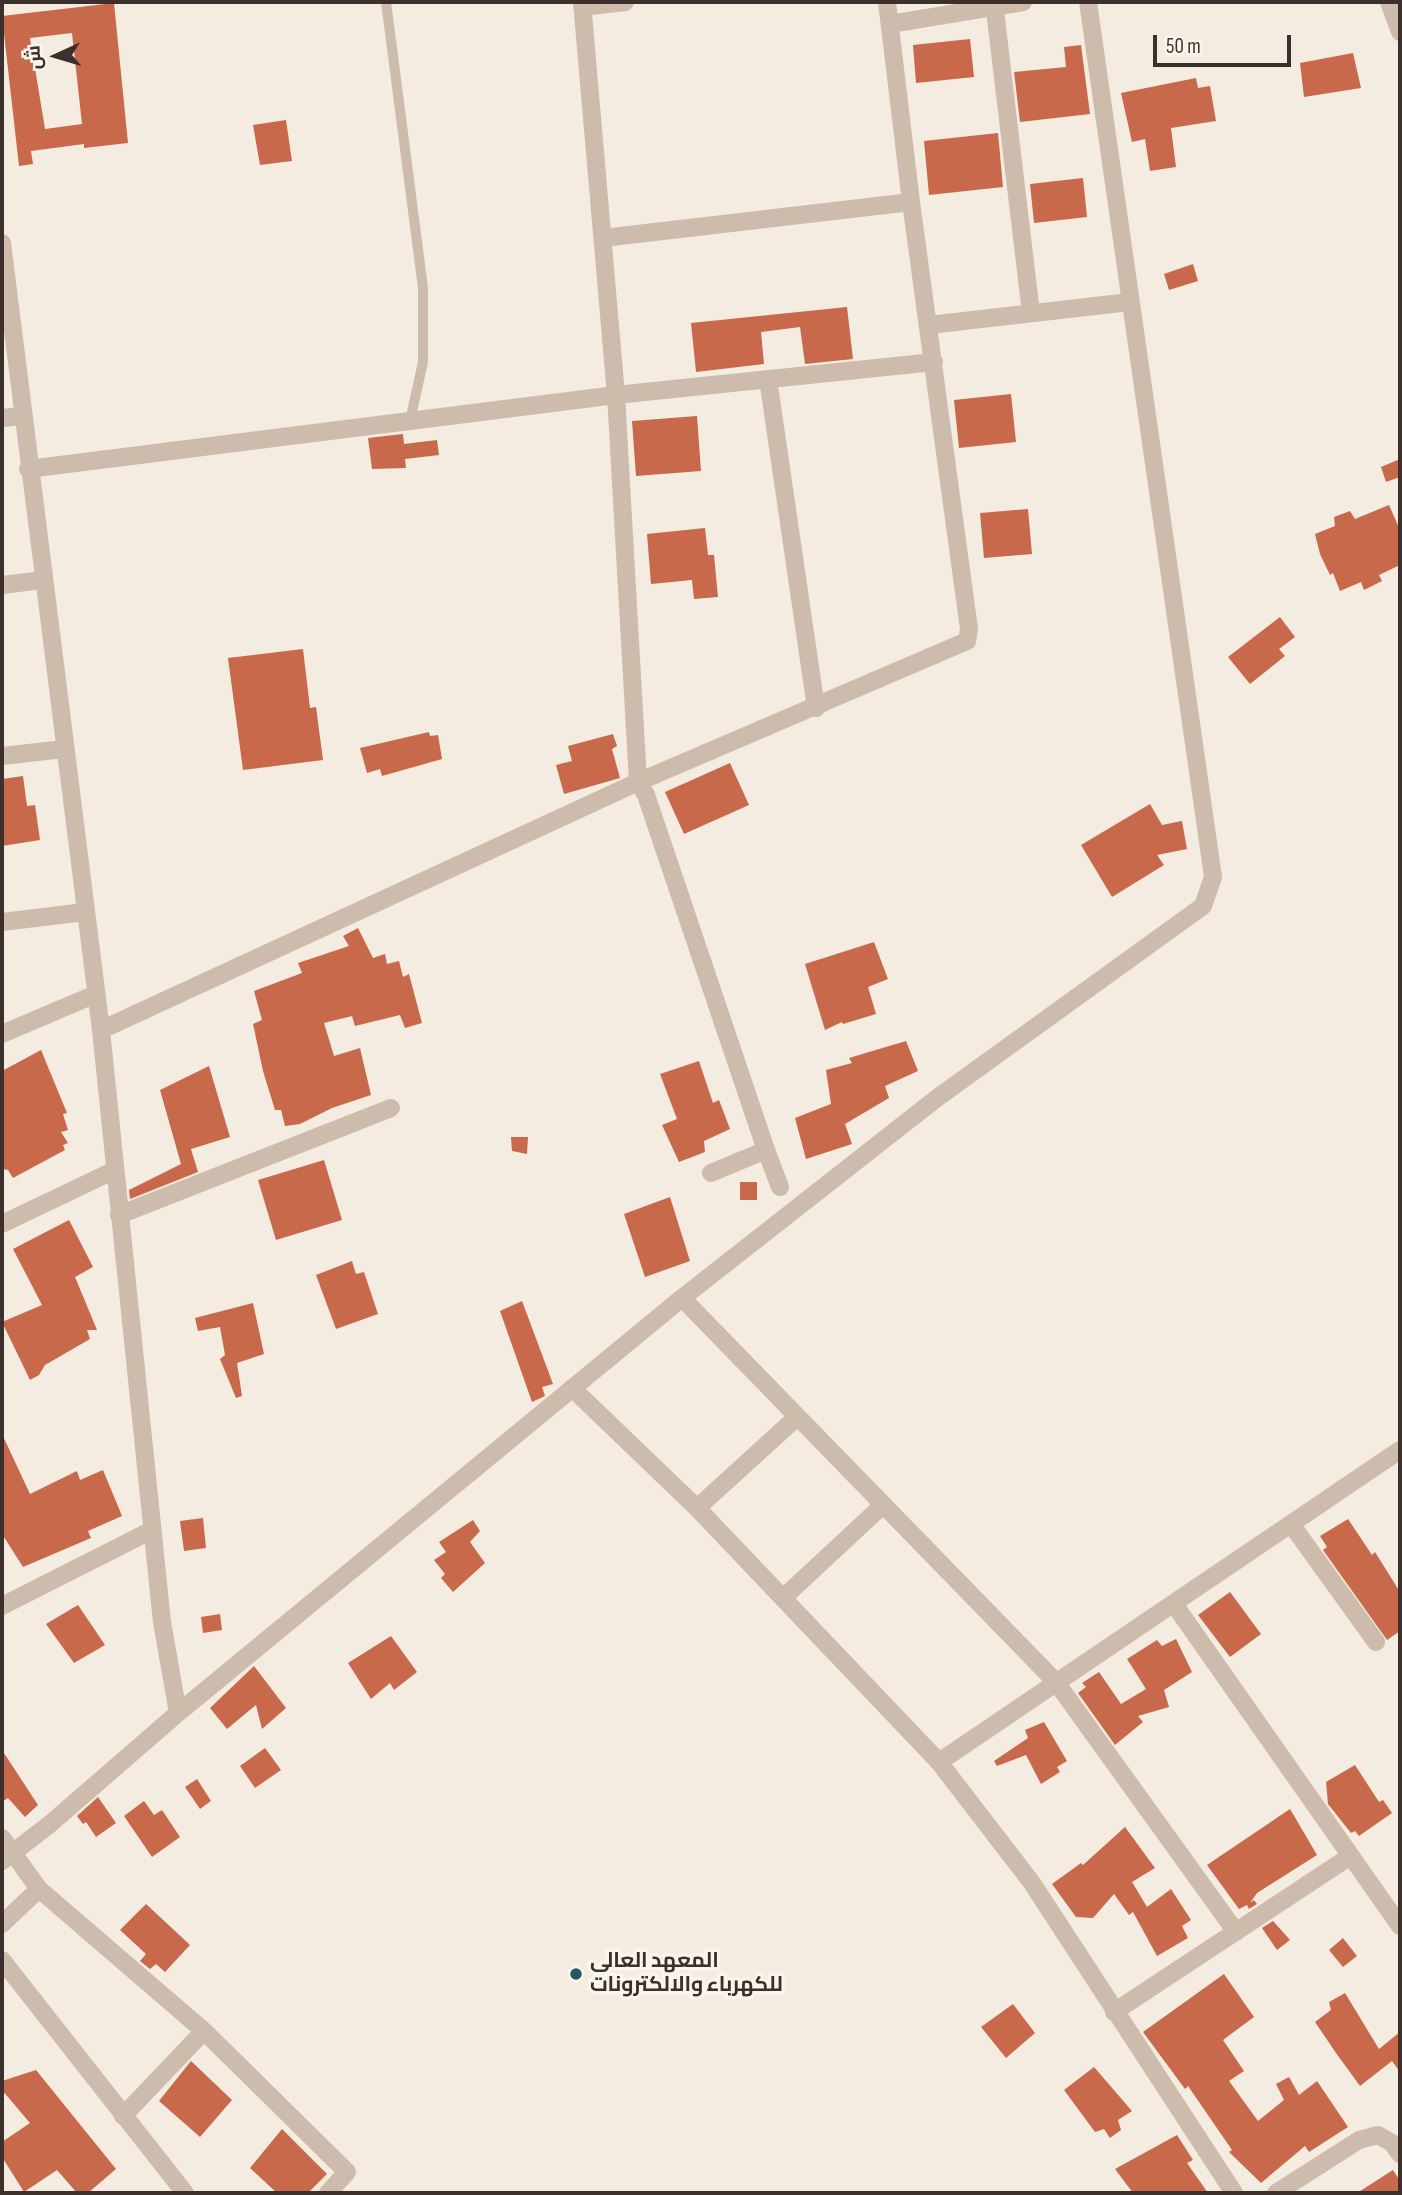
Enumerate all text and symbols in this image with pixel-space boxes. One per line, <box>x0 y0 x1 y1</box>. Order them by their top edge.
north arrow <box>21 21 91 91</box>
scale bar <box>1157 21 1295 65</box>
text: 50 m <box>1166 34 1201 59</box>
text: ش <box>22 45 47 70</box>
place label: المعهد العالي للكهرباء والالكترونات <box>590 1949 783 1999</box>
marker: المعهد العالي للكهرباء والالكترونات <box>568 1966 584 1982</box>

